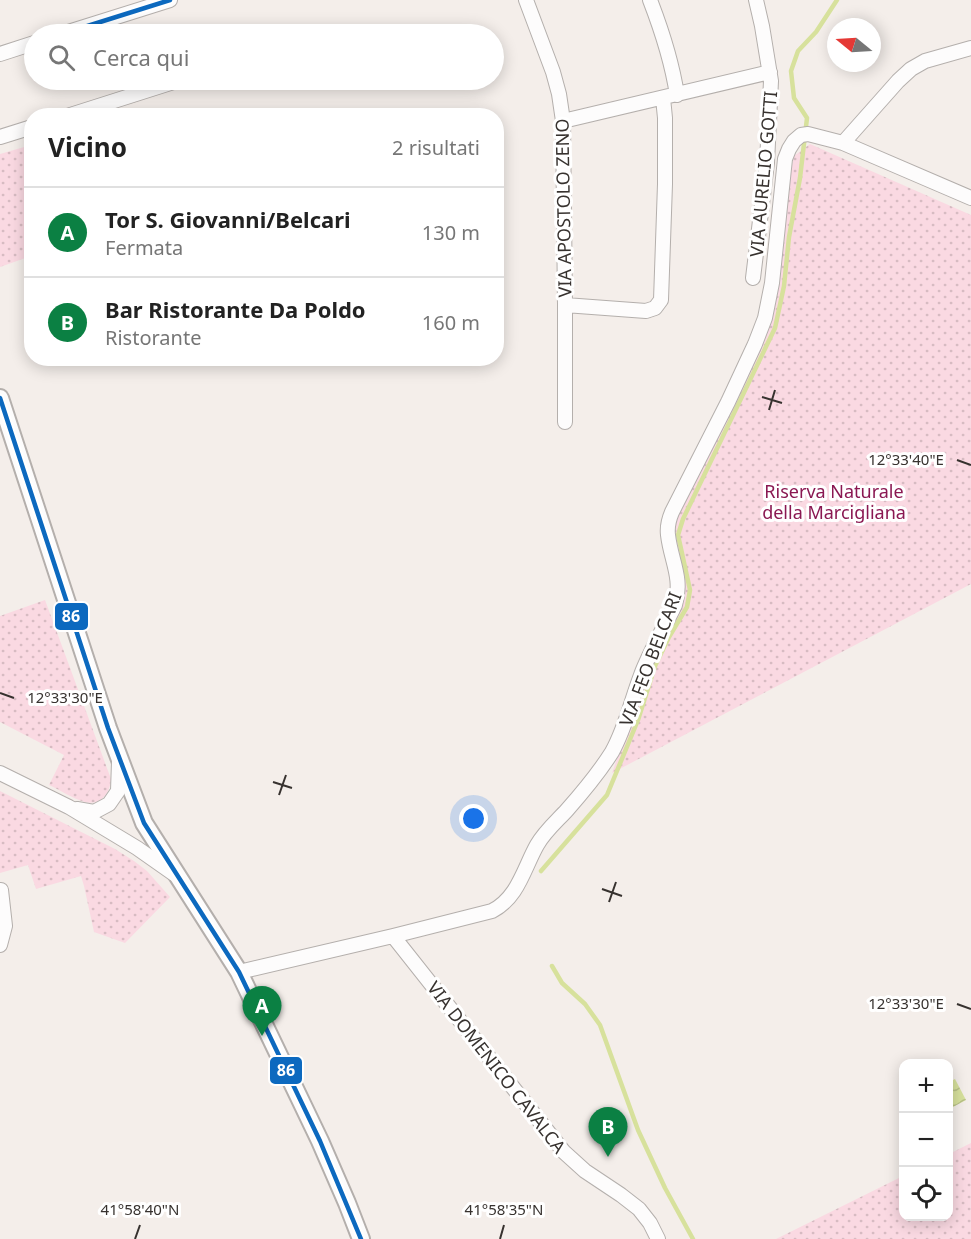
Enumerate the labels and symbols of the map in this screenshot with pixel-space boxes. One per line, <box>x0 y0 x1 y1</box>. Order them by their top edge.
north arrow <box>827 18 881 72</box>
street label: VIA AURELIO GOTTI <box>744 90 782 258</box>
street label: VIA APOSTOLO ZENO <box>549 118 577 298</box>
text: 12°33'40"E <box>868 449 944 469</box>
park label: Riserva Naturale della Marcigliana <box>762 479 906 524</box>
street label: VIA FEO BELCARI <box>613 588 687 730</box>
line badge: 86 <box>54 602 89 631</box>
text: 86 <box>62 605 80 627</box>
text: 12°33'30"E <box>27 687 103 707</box>
your location <box>459 804 488 833</box>
street label: VIA DOMENICO CAVALCA <box>422 976 572 1158</box>
pin: A <box>242 986 282 1036</box>
text: 12°33'30"E <box>868 993 944 1013</box>
line badge: 86 <box>269 1056 303 1085</box>
text: 86 <box>277 1059 295 1081</box>
pin: B <box>588 1108 628 1157</box>
text: 41°58'40"N <box>101 1199 179 1219</box>
text: 41°58'35"N <box>465 1199 543 1219</box>

